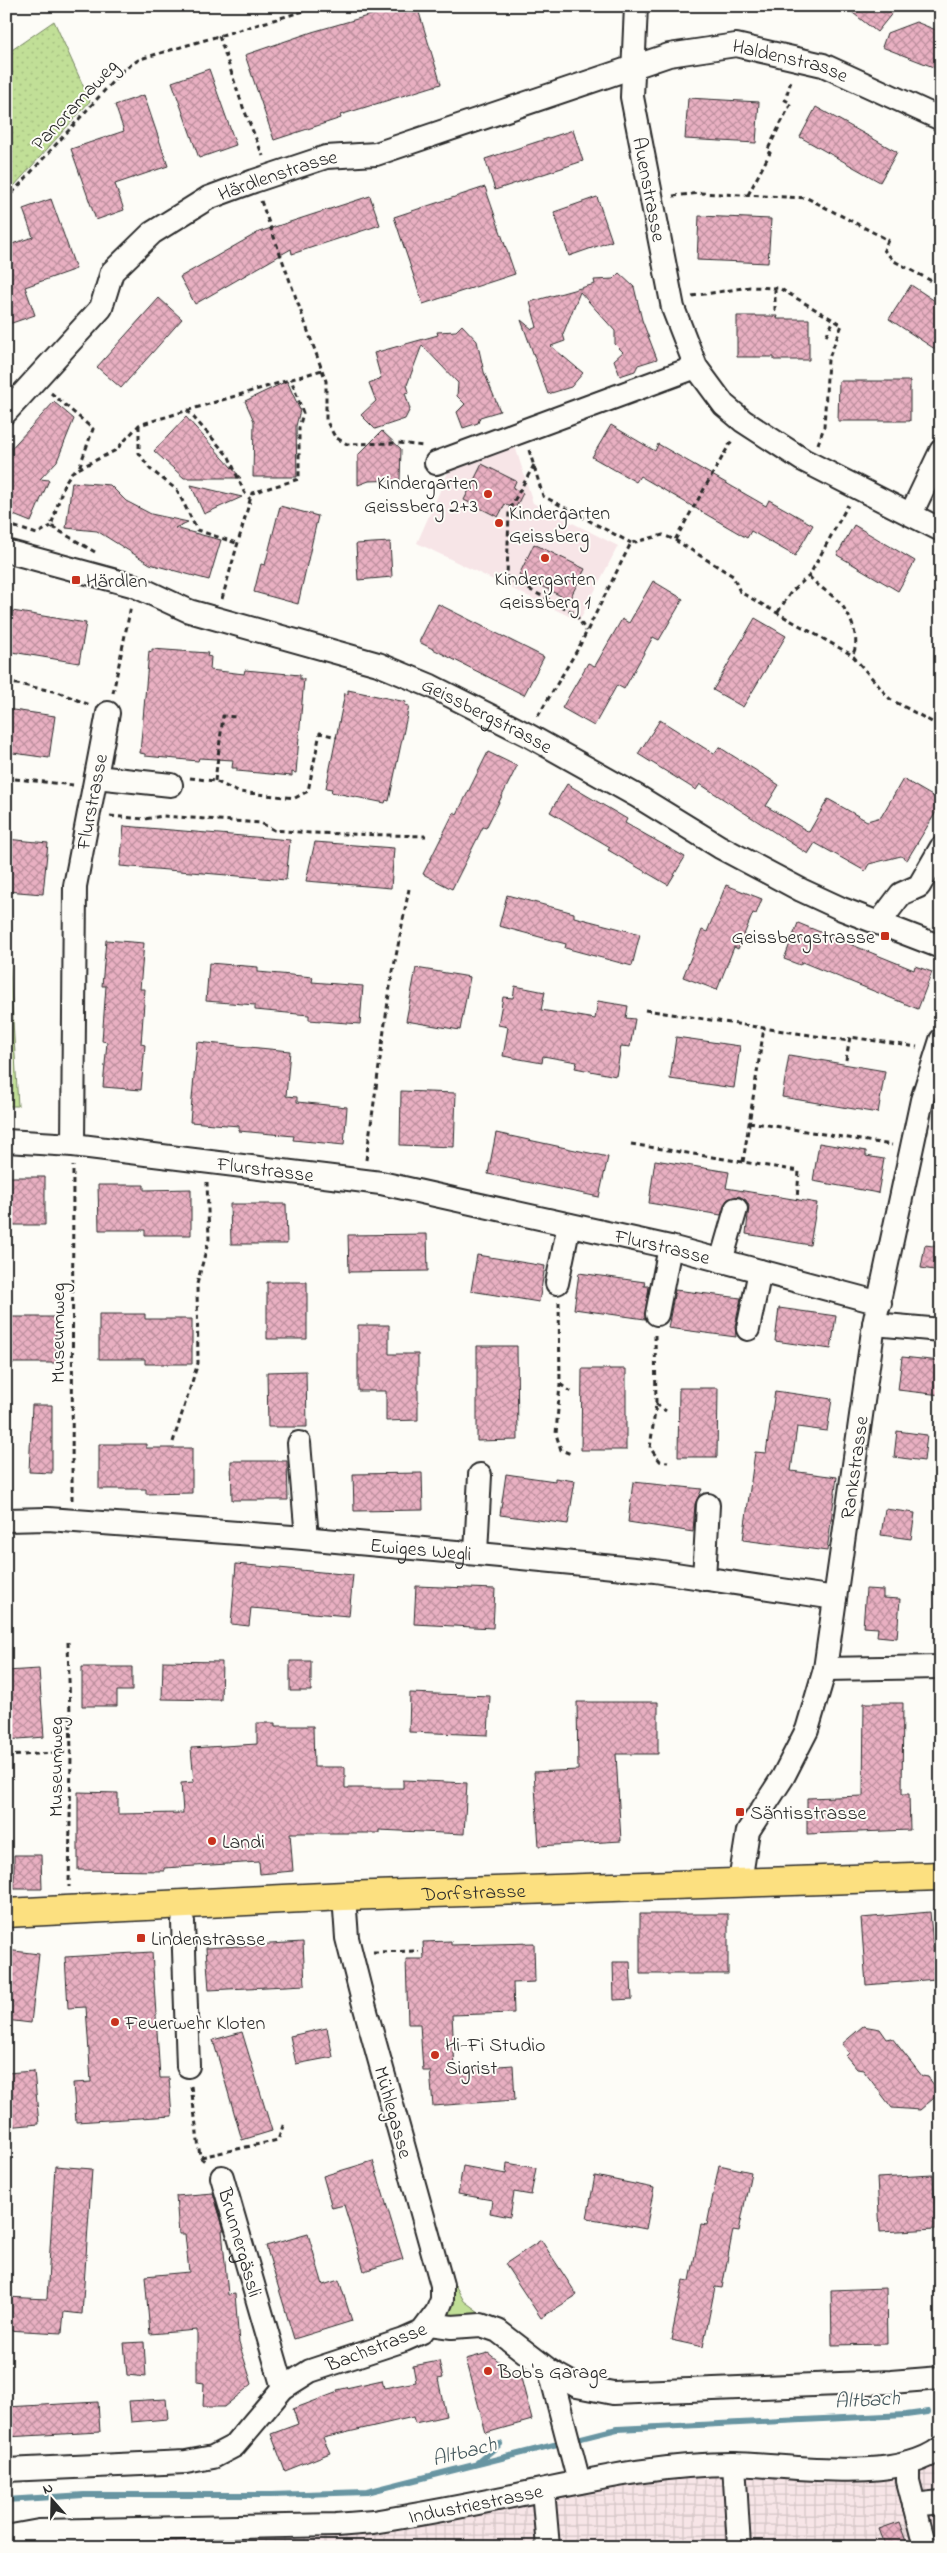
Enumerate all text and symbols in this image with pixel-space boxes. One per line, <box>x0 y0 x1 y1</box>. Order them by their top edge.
street label: Haldenstrasse <box>729 33 852 92</box>
street label: Panoramaweg <box>26 53 127 159</box>
street label: Auenstrasse <box>623 135 672 244</box>
street label: Härdlenstrasse <box>214 144 338 210</box>
place label: Kindergarten Geissberg 2+3 <box>364 470 478 523</box>
marker: Kindergarten Geissberg 2+3 <box>482 488 494 500</box>
place label: Kindergarten Geissberg <box>509 500 610 553</box>
marker: Kindergarten Geissberg <box>493 517 505 529</box>
marker: Kindergarten Geissberg 1 <box>539 552 551 564</box>
place label: Kindergarten Geissberg 1 <box>494 566 596 619</box>
place label: Härdlen <box>86 568 147 597</box>
marker: Härdlen <box>70 574 82 586</box>
street label: Geissbergstrasse <box>417 672 557 763</box>
street label: Flurstrasse <box>70 752 117 853</box>
place label: Geissbergstrasse <box>732 924 875 954</box>
marker: Geissbergstrasse <box>879 930 891 942</box>
street label: Flurstrasse <box>214 1151 315 1192</box>
street label: Flurstrasse <box>611 1223 713 1274</box>
street label: Museumweg <box>45 1283 75 1383</box>
street label: Rankstrasse <box>834 1414 878 1521</box>
street label: Ewiges Wegli <box>369 1532 473 1571</box>
street label: Museumweg <box>43 1717 73 1817</box>
place label: Säntisstrasse <box>750 1800 867 1829</box>
marker: Säntisstrasse <box>734 1806 746 1818</box>
place label: Landi <box>222 1829 265 1858</box>
marker: Landi <box>206 1835 218 1847</box>
street label: Dorfstrasse <box>420 1878 526 1910</box>
place label: Lindenstrasse <box>151 1926 265 1955</box>
marker: Lindenstrasse <box>135 1932 147 1944</box>
place label: Feuerwehr Kloten <box>124 2010 265 2039</box>
marker: Feuerwehr Kloten <box>109 2016 121 2028</box>
place label: Hi-Fi Studio Sigrist <box>445 2032 545 2085</box>
marker: Hi-Fi Studio Sigrist <box>429 2049 441 2061</box>
street label: Mühlegasse <box>364 2063 419 2162</box>
street label: Brunnergässli <box>209 2184 268 2301</box>
street label: Bachstrasse <box>321 2316 432 2381</box>
place label: Bob's Garage <box>497 2359 607 2389</box>
marker: Bob's Garage <box>482 2365 494 2377</box>
water label: Altbach <box>834 2384 901 2418</box>
water label: Altbach <box>429 2430 501 2475</box>
north arrow <box>28 2476 78 2526</box>
text: N <box>40 2478 56 2501</box>
street label: Industriestrasse <box>407 2478 546 2533</box>

